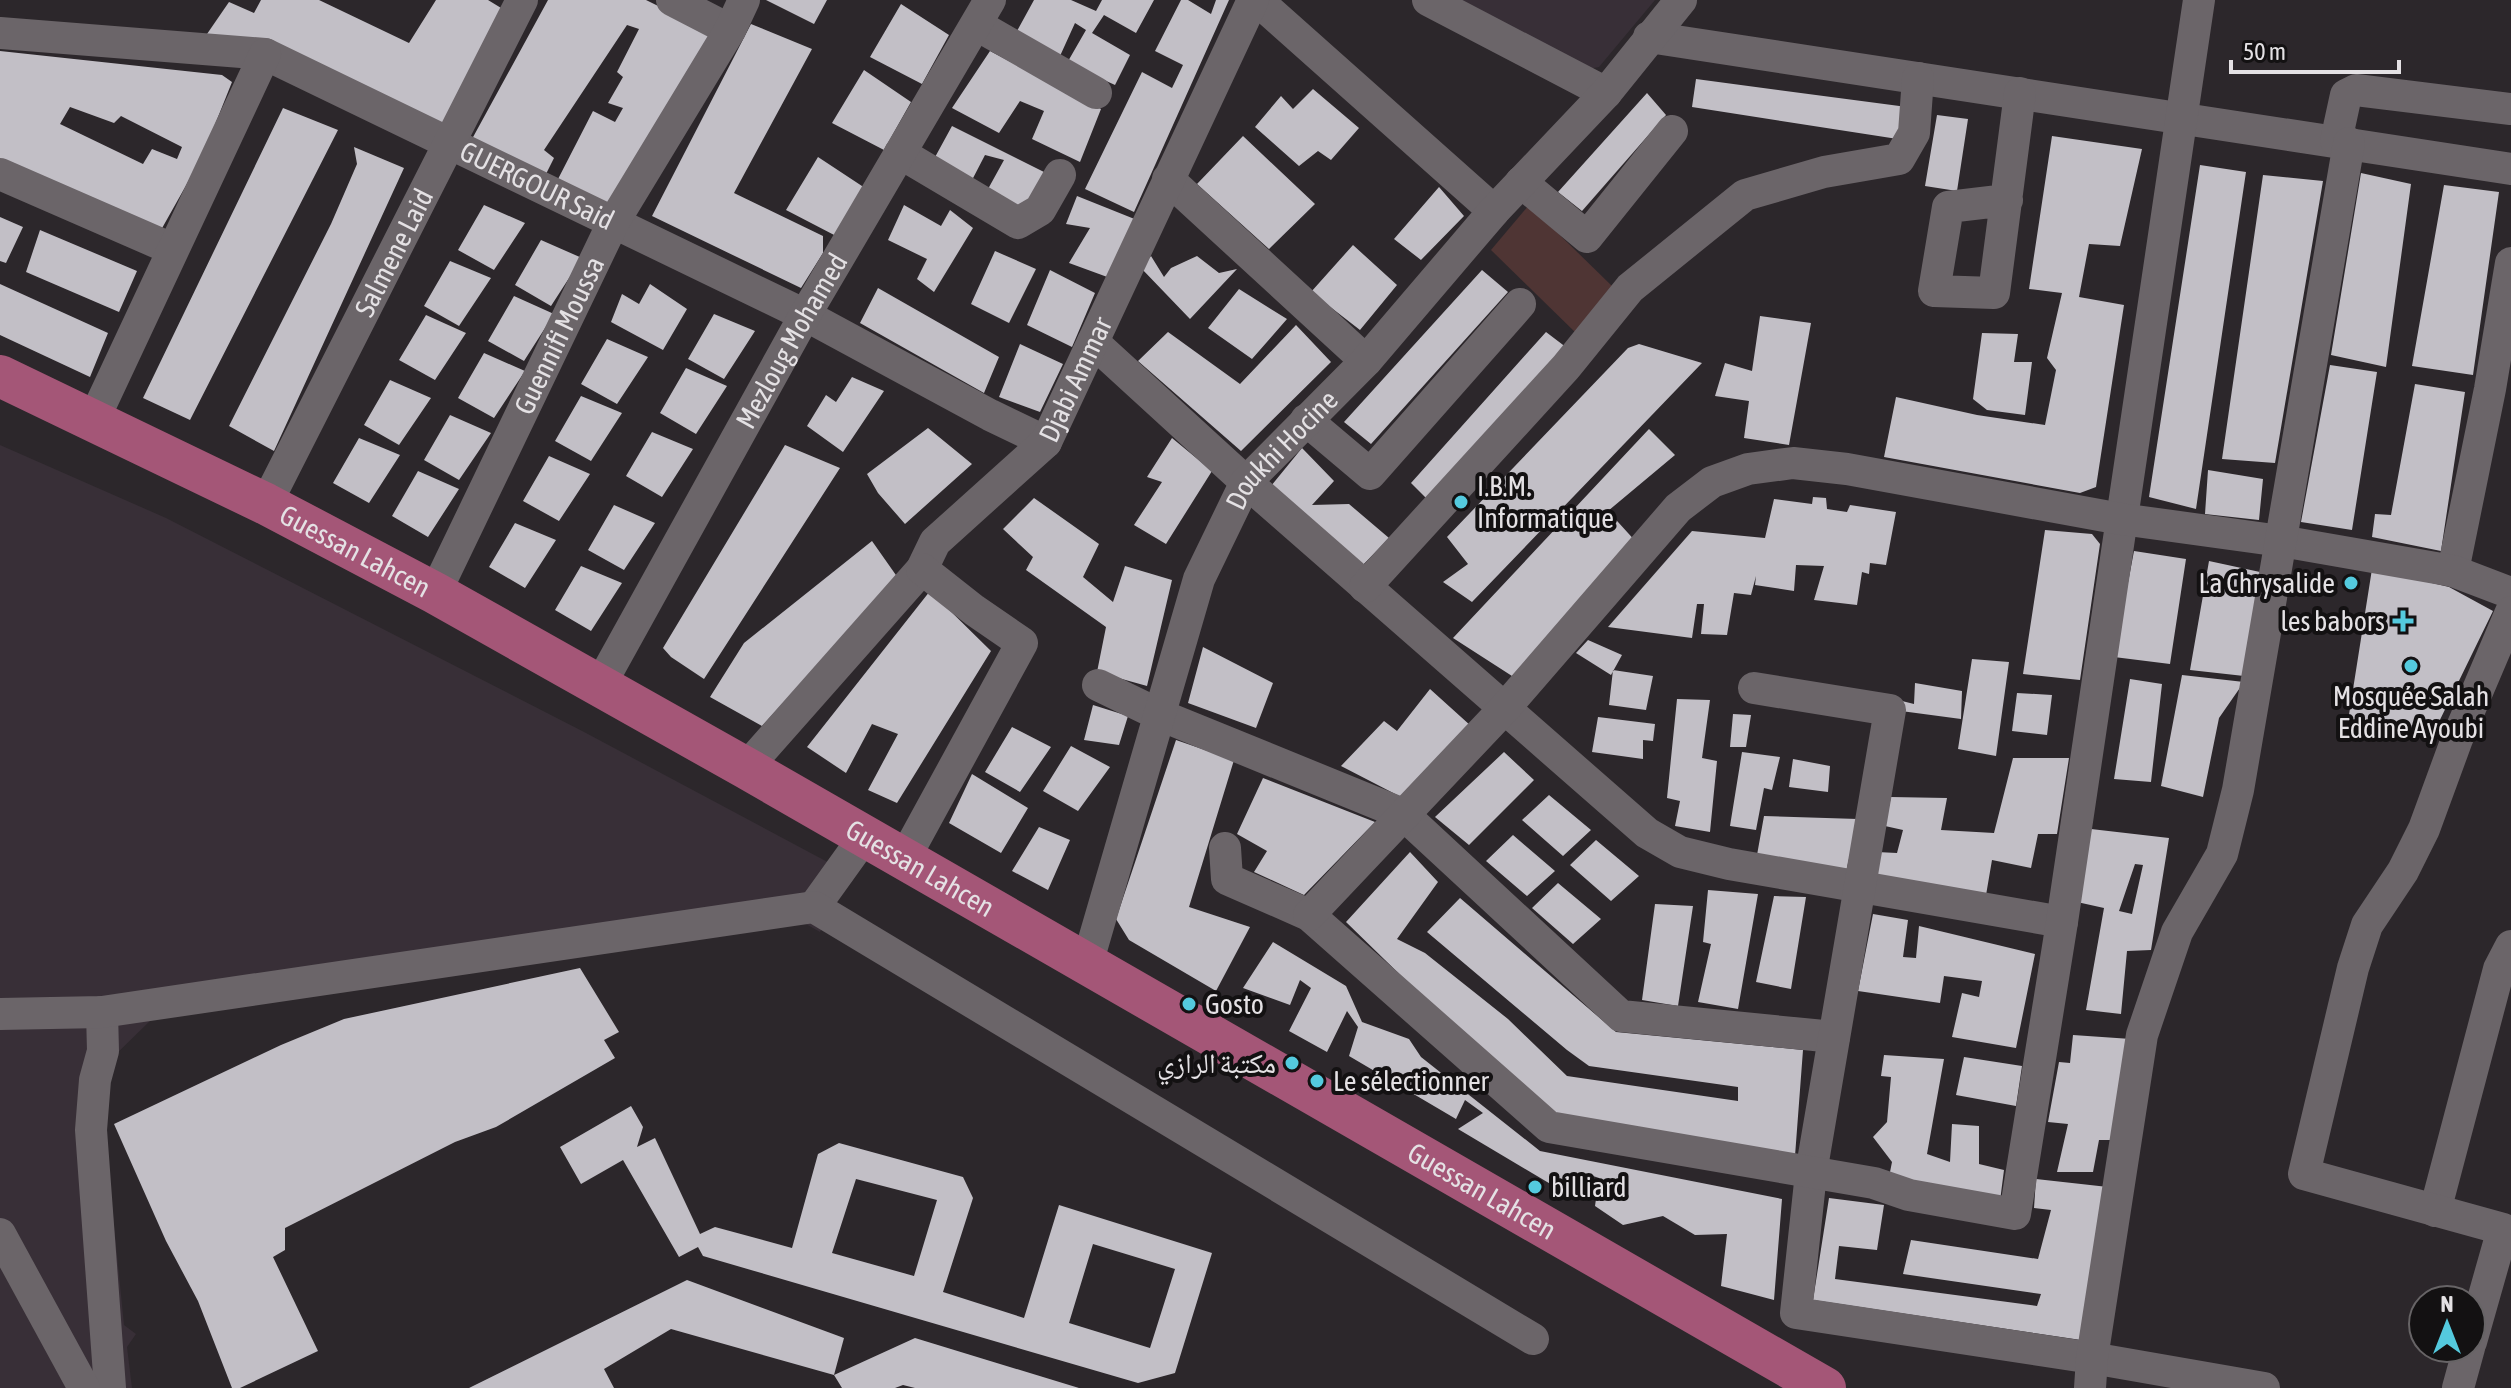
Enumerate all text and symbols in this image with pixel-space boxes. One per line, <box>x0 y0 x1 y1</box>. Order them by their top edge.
scale bar <box>2231 24 2399 74</box>
text: 50 m <box>2243 38 2286 65</box>
street label: GUERGOUR Said <box>455 135 619 236</box>
street label: Salmene Laid <box>348 183 439 322</box>
street label: Mezloug Mohamed <box>729 248 854 434</box>
street label: Guennifi Moussa <box>507 251 610 419</box>
street label: Djabi Ammar <box>1032 311 1118 447</box>
street label: Doukhi Hocine <box>1219 384 1344 514</box>
place label: I.B.M. Informatique <box>1477 470 1614 534</box>
marker: I.B.M. Informatique <box>1452 493 1470 511</box>
street label: Guessan Lahcen <box>275 498 436 604</box>
place label: La Chrysalide <box>2199 567 2335 599</box>
marker: La Chrysalide <box>2342 574 2360 592</box>
place label: les babors <box>2281 605 2385 637</box>
marker: les babors <box>2392 610 2414 632</box>
marker: Mosquée Salah Eddine Ayoubi <box>2402 657 2420 675</box>
place label: Mosquée Salah Eddine Ayoubi <box>2333 680 2489 744</box>
street label: Guessan Lahcen <box>841 813 1000 923</box>
place label: Gosto <box>1205 988 1264 1020</box>
marker: Gosto <box>1180 995 1198 1013</box>
place label: مكتبة الرازي <box>1157 1047 1276 1086</box>
marker: مكتبة الرازي <box>1283 1054 1301 1072</box>
place label: Le sélectionner <box>1333 1065 1490 1097</box>
marker: Le sélectionner <box>1308 1072 1326 1090</box>
street label: Guessan Lahcen <box>1402 1136 1562 1246</box>
place label: billiard <box>1551 1171 1627 1203</box>
marker: billiard <box>1526 1178 1544 1196</box>
north arrow <box>2407 1284 2487 1364</box>
text: N <box>2441 1291 2453 1317</box>

